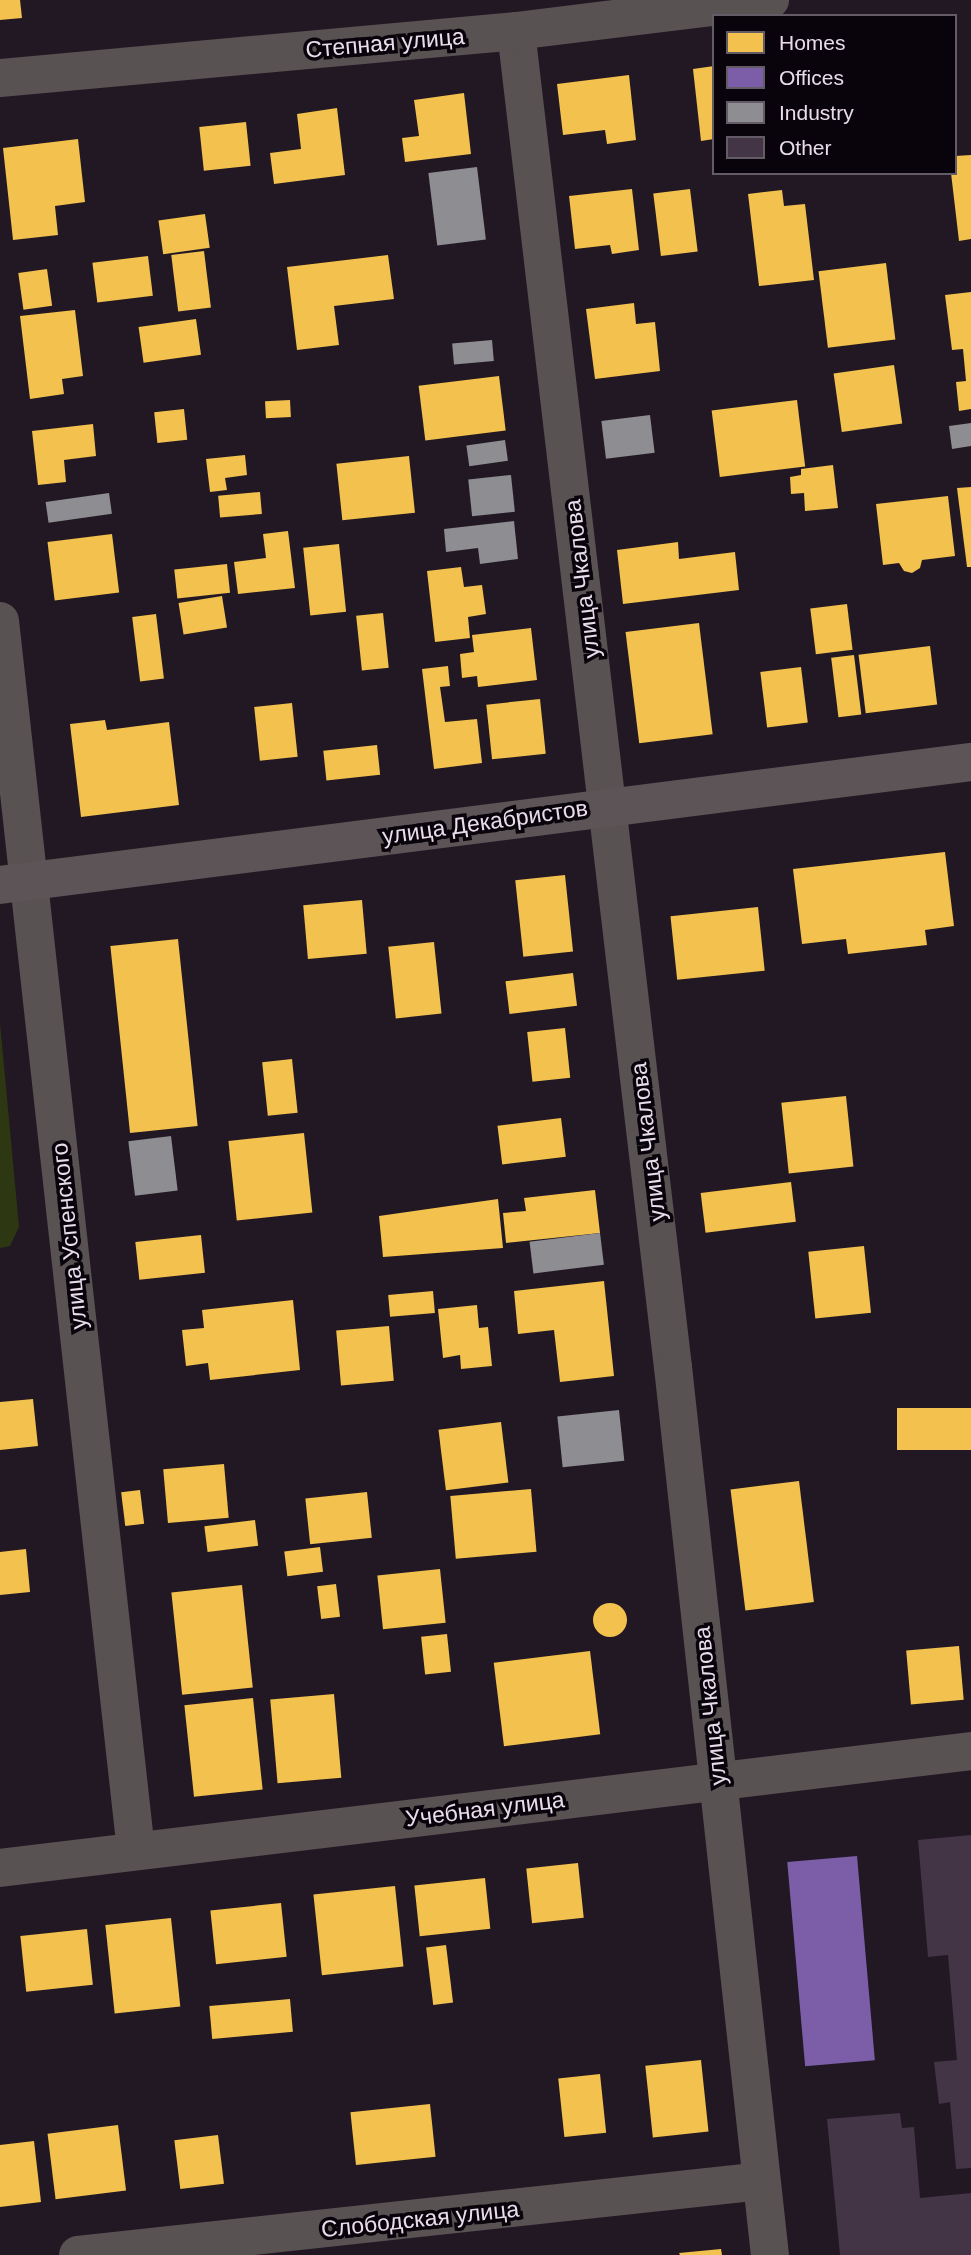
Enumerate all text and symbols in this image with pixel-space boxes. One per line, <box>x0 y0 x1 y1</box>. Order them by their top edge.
legend <box>712 14 957 175</box>
street label: Степная улица <box>304 22 466 64</box>
text: Homes <box>779 31 846 54</box>
text: Offices <box>779 66 844 89</box>
text: Industry <box>779 101 854 124</box>
text: Other <box>779 136 832 159</box>
street label: улица Чкалова <box>559 498 605 660</box>
street label: улица Декабристов <box>381 794 589 850</box>
street label: улица Чкалова <box>625 1061 671 1223</box>
street label: улица Успенского <box>45 1141 93 1331</box>
street label: улица Чкалова <box>688 1625 732 1787</box>
street label: Учебная улица <box>404 1786 566 1832</box>
street label: Слободская улица <box>320 2195 520 2243</box>

